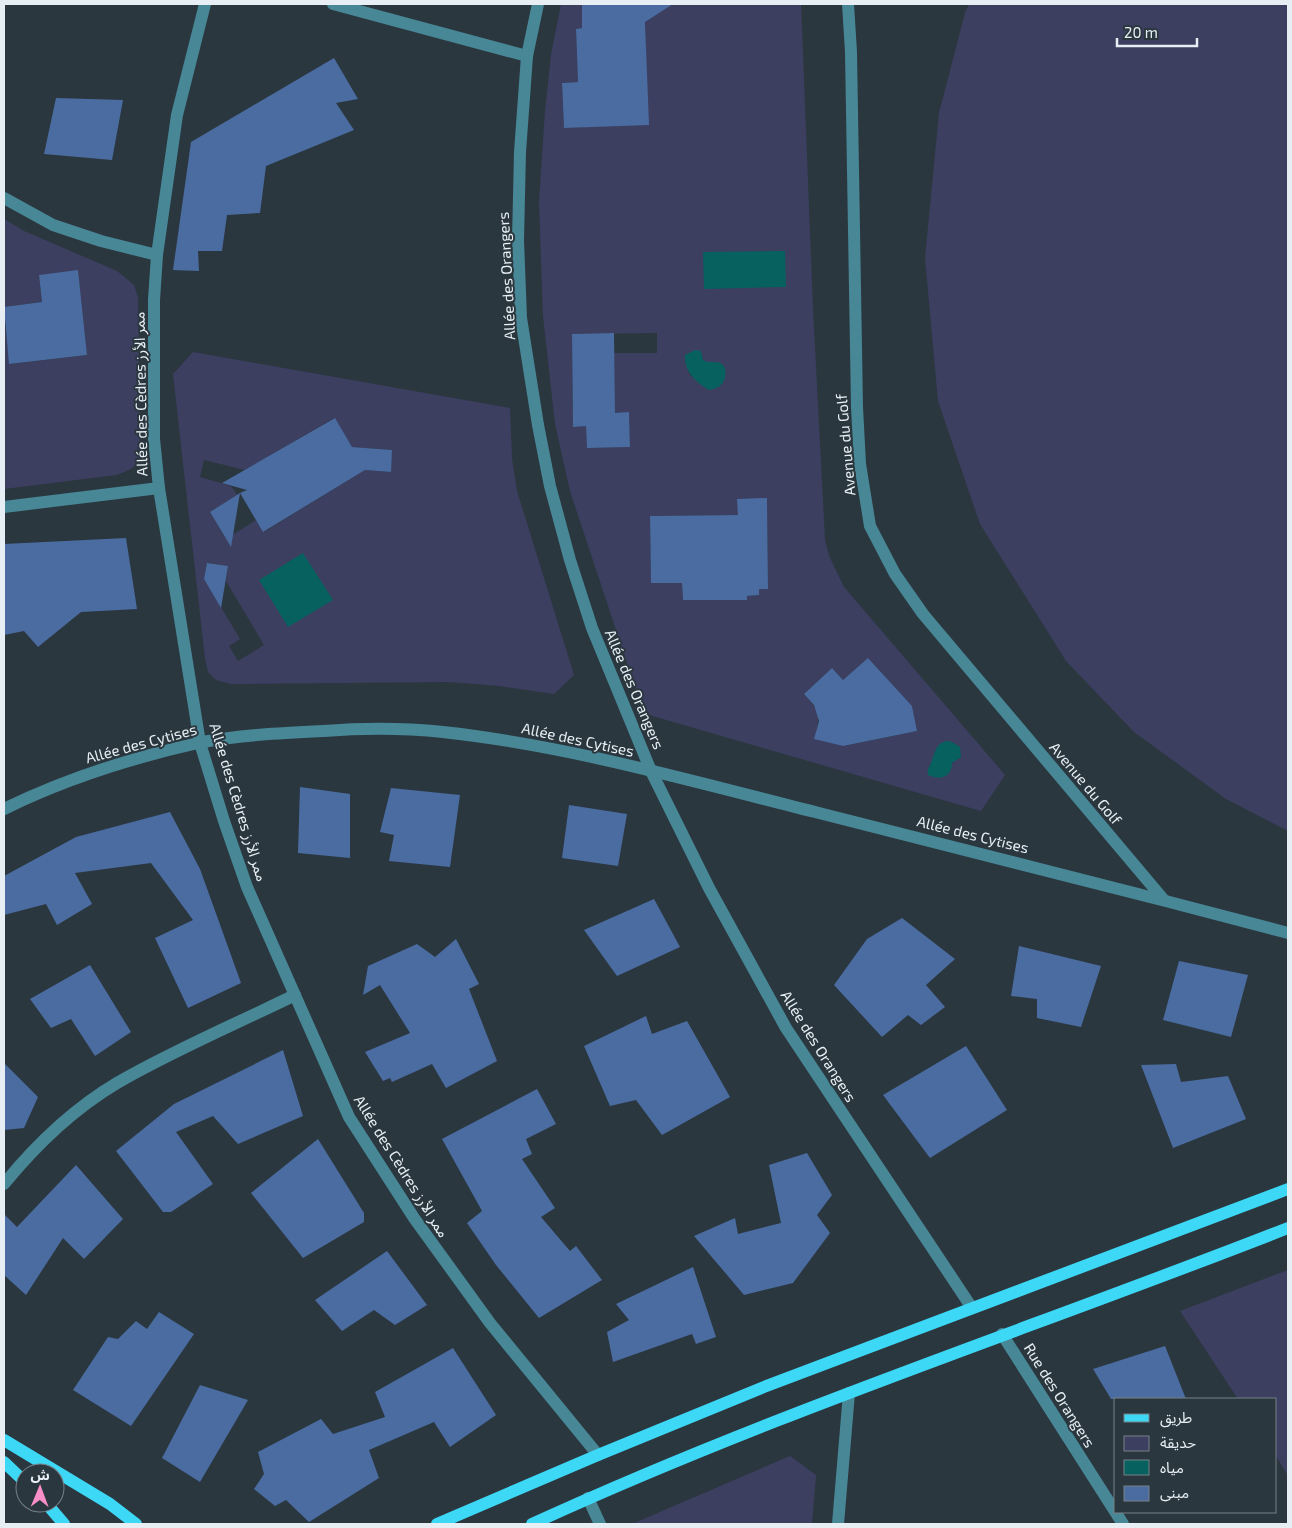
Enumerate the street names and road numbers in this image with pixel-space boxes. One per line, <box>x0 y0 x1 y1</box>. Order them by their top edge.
street label: Allée des Orangers <box>494 211 518 341</box>
street label: Allée des Cèdres ممر الأرز <box>130 312 151 476</box>
street label: Avenue du Golf <box>832 393 858 497</box>
street label: Allée des Orangers <box>602 626 668 752</box>
street label: Allée des Cytises <box>520 718 636 760</box>
street label: Allée des Cytises <box>83 720 199 766</box>
street label: Allée des Cèdres ممر الأرز <box>205 721 272 884</box>
street label: Avenue du Golf <box>1046 738 1126 828</box>
street label: Allée des Cytises <box>915 811 1031 857</box>
street label: Allée des Orangers <box>777 987 861 1105</box>
street label: Allée des Cèdres ممر الأرز <box>350 1091 453 1241</box>
street label: Rue des Orangers <box>1021 1339 1099 1451</box>

